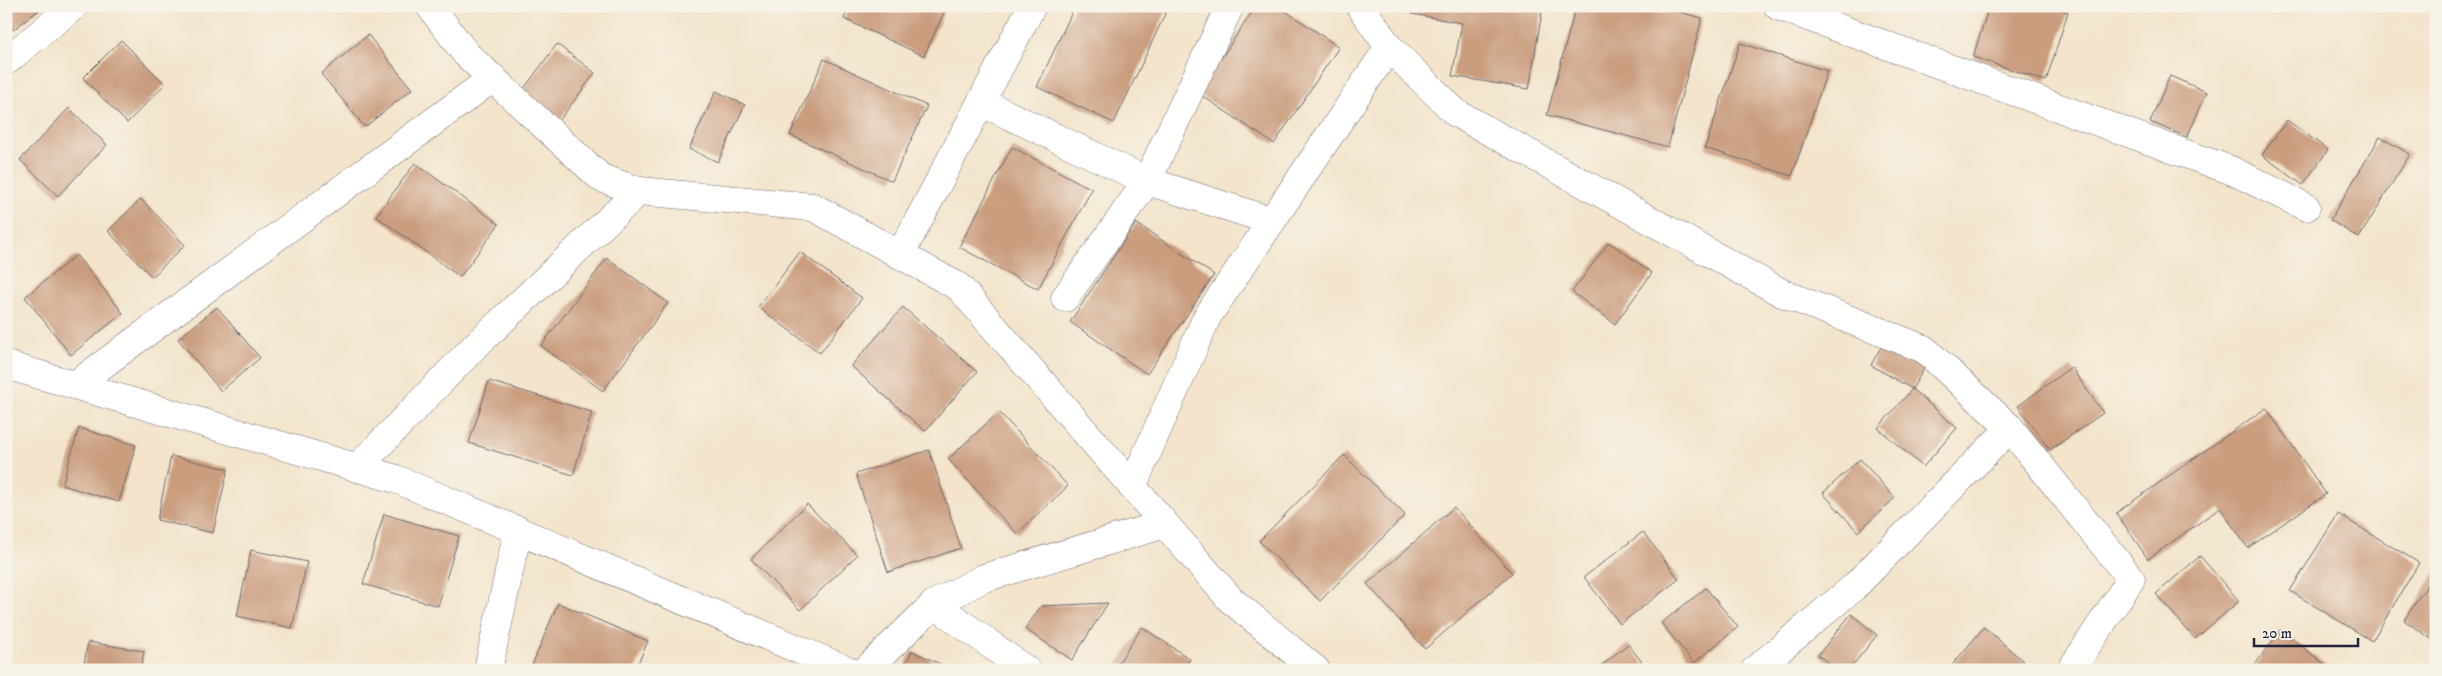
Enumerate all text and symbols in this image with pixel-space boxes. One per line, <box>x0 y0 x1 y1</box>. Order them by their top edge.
scale bar <box>2254 616 2358 648</box>
text: 20 m <box>2262 624 2292 643</box>

